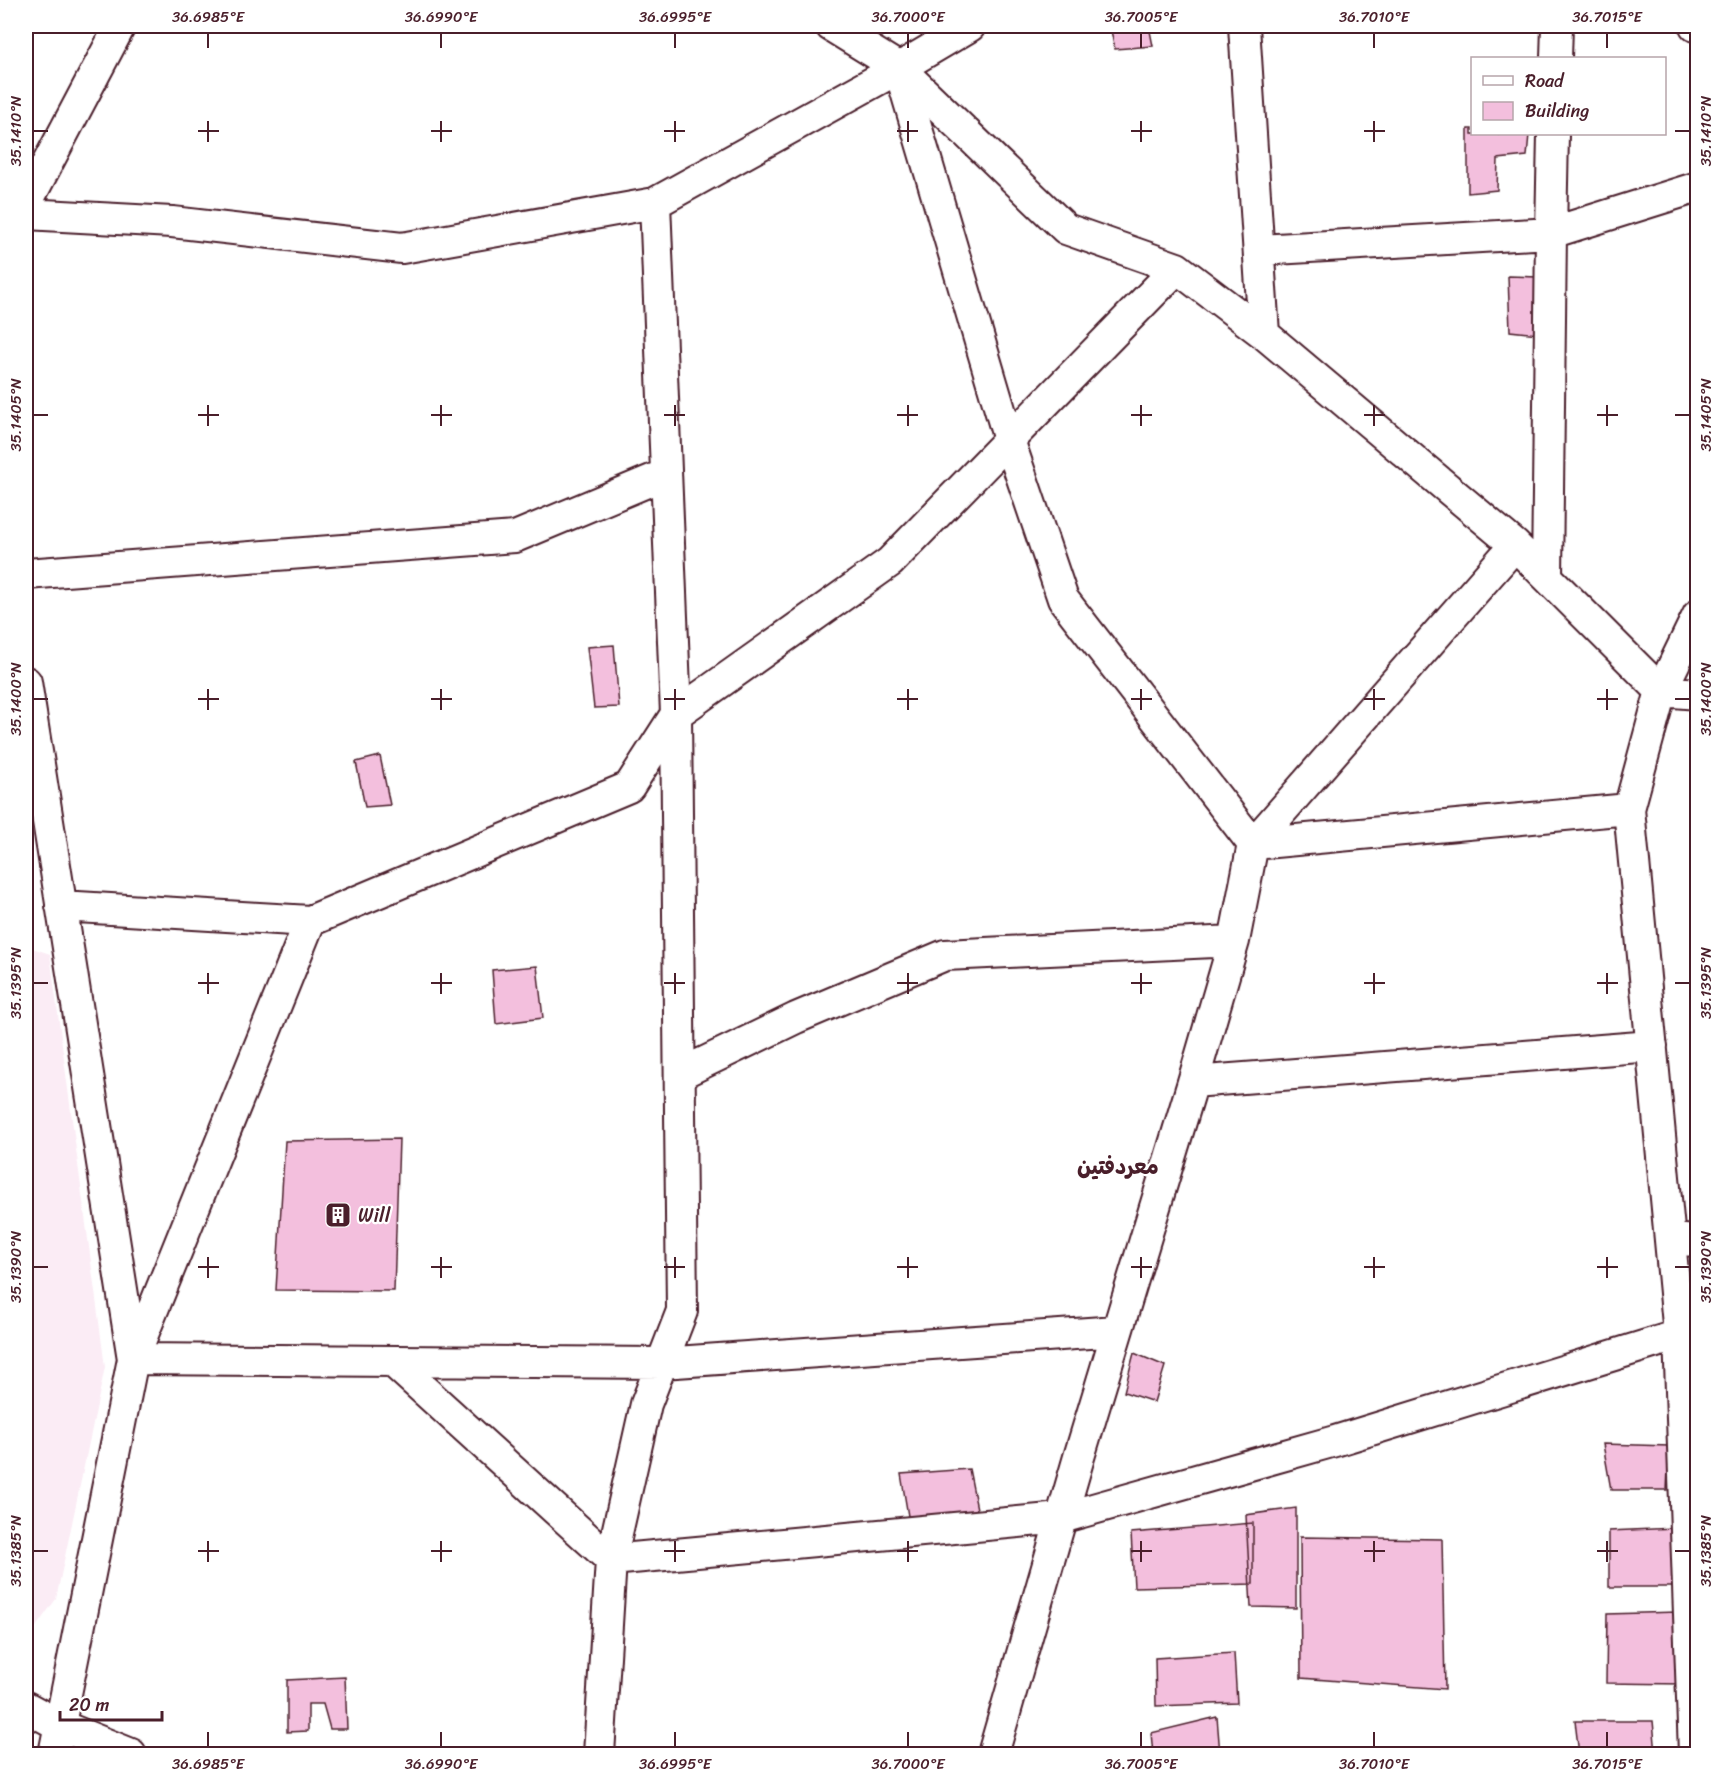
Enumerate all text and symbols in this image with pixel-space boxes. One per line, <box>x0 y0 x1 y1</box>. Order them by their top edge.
text: 36.6985°E <box>172 4 246 30</box>
text: 36.6990°E <box>405 4 479 30</box>
text: 36.6995°E <box>639 4 713 30</box>
text: 36.7000°E <box>871 4 946 30</box>
text: 36.7005°E <box>1105 4 1179 30</box>
text: 36.7010°E <box>1339 4 1411 30</box>
text: 36.7015°E <box>1572 4 1644 30</box>
legend <box>1471 57 1666 135</box>
text: Road <box>1525 65 1565 97</box>
text: 35.1410°N <box>3 95 29 166</box>
text: Building <box>1525 95 1589 127</box>
text: 35.1410°N <box>1693 95 1719 166</box>
text: 35.1405°N <box>3 378 29 452</box>
text: 35.1405°N <box>1693 378 1719 452</box>
text: 35.1400°N <box>3 662 29 736</box>
text: 35.1400°N <box>1693 662 1719 736</box>
text: 35.1395°N <box>3 947 29 1019</box>
text: 35.1395°N <box>1693 947 1719 1019</box>
district label: معردفتين <box>1077 1147 1159 1186</box>
place label: Will <box>358 1198 392 1233</box>
building icon: Will <box>323 1200 353 1230</box>
text: 35.1390°N <box>3 1230 29 1303</box>
text: 35.1390°N <box>1693 1230 1719 1303</box>
text: 35.1385°N <box>3 1515 29 1587</box>
text: 35.1385°N <box>1693 1515 1719 1587</box>
scale bar <box>60 1684 162 1722</box>
text: 20 m <box>69 1689 109 1721</box>
text: 36.6985°E <box>172 1751 246 1777</box>
text: 36.6990°E <box>405 1751 479 1777</box>
text: 36.6995°E <box>639 1751 713 1777</box>
text: 36.7000°E <box>871 1751 946 1777</box>
text: 36.7005°E <box>1105 1751 1179 1777</box>
text: 36.7010°E <box>1339 1751 1411 1777</box>
text: 36.7015°E <box>1572 1751 1644 1777</box>

